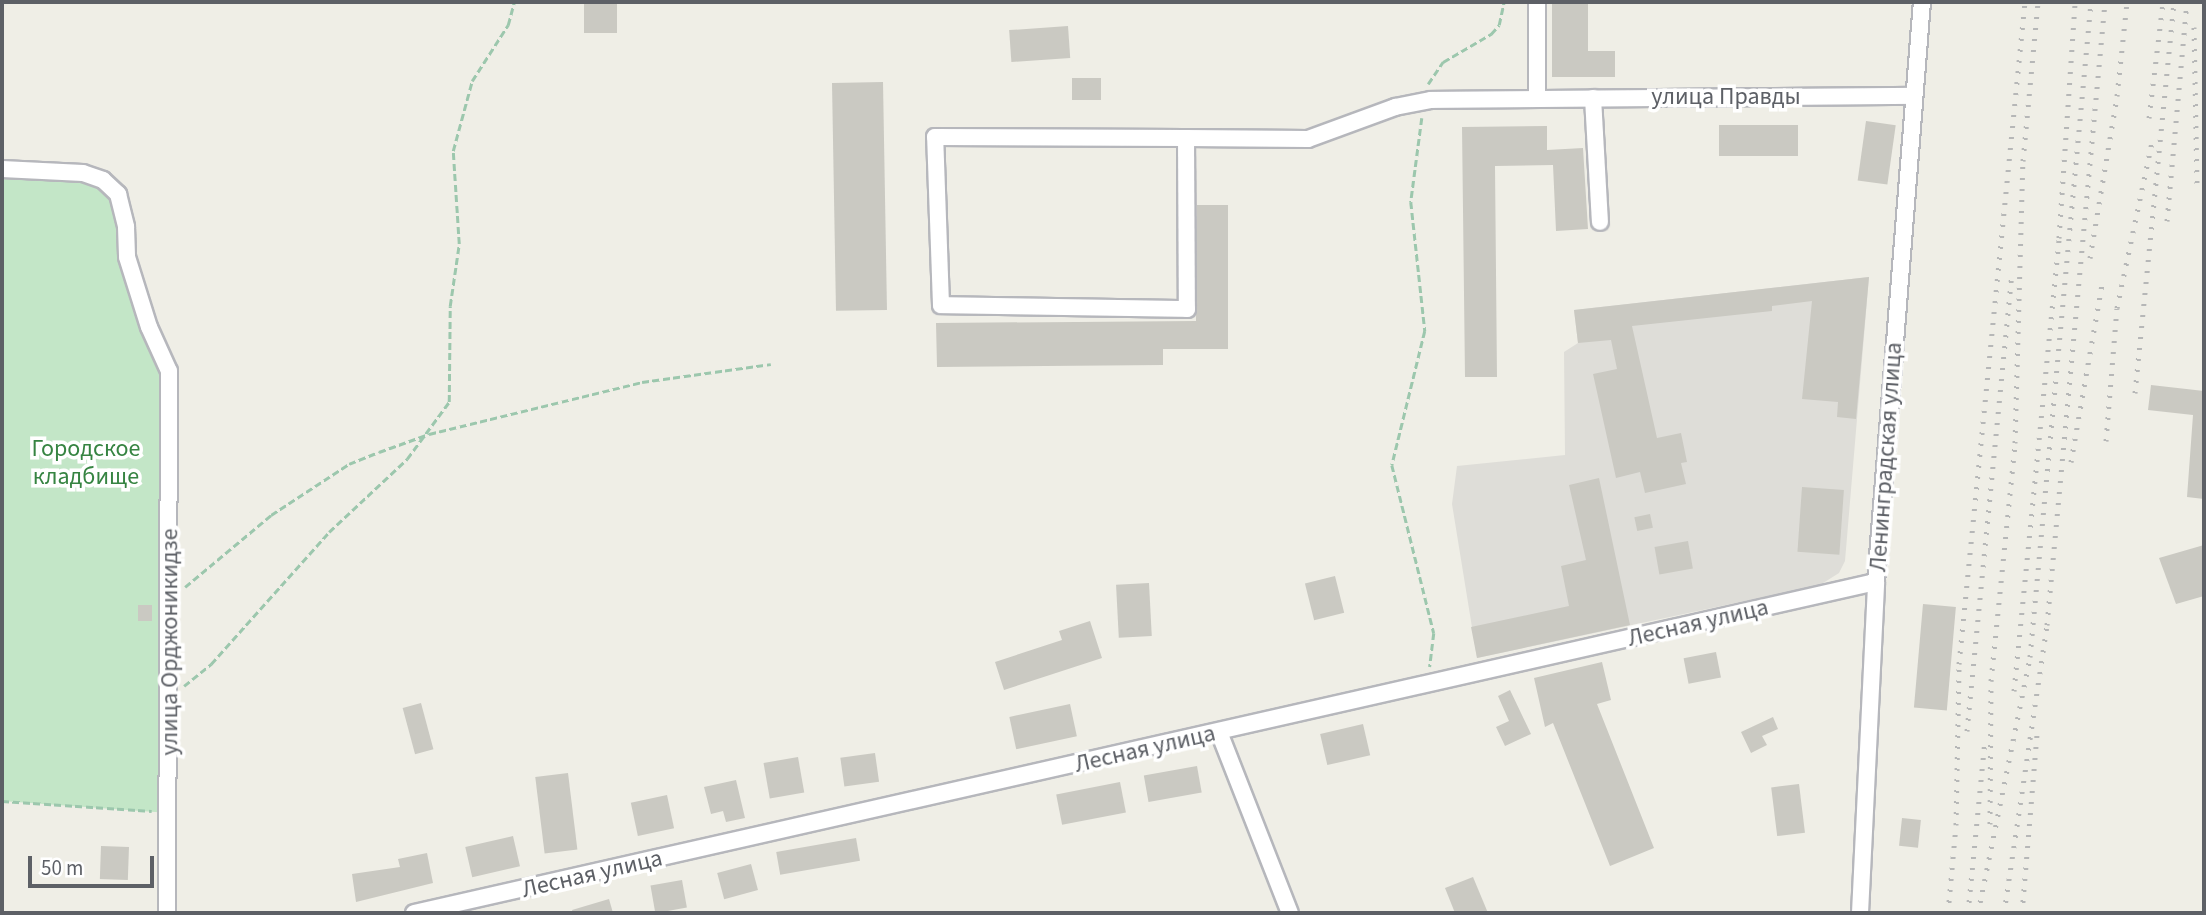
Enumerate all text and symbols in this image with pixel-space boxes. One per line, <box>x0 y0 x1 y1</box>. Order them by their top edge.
street label: улица Правды <box>1651 83 1801 111</box>
street label: Ленинградская улица <box>1864 341 1908 573</box>
park label: Городское кладбище <box>32 435 140 491</box>
street label: улица Орджоникидзе <box>156 528 184 756</box>
street label: Лесная улица <box>1625 593 1771 653</box>
street label: Лесная улица <box>1072 719 1218 779</box>
scale bar <box>32 842 158 886</box>
street label: Лесная улица <box>519 844 665 904</box>
text: 50 m <box>41 853 83 883</box>

